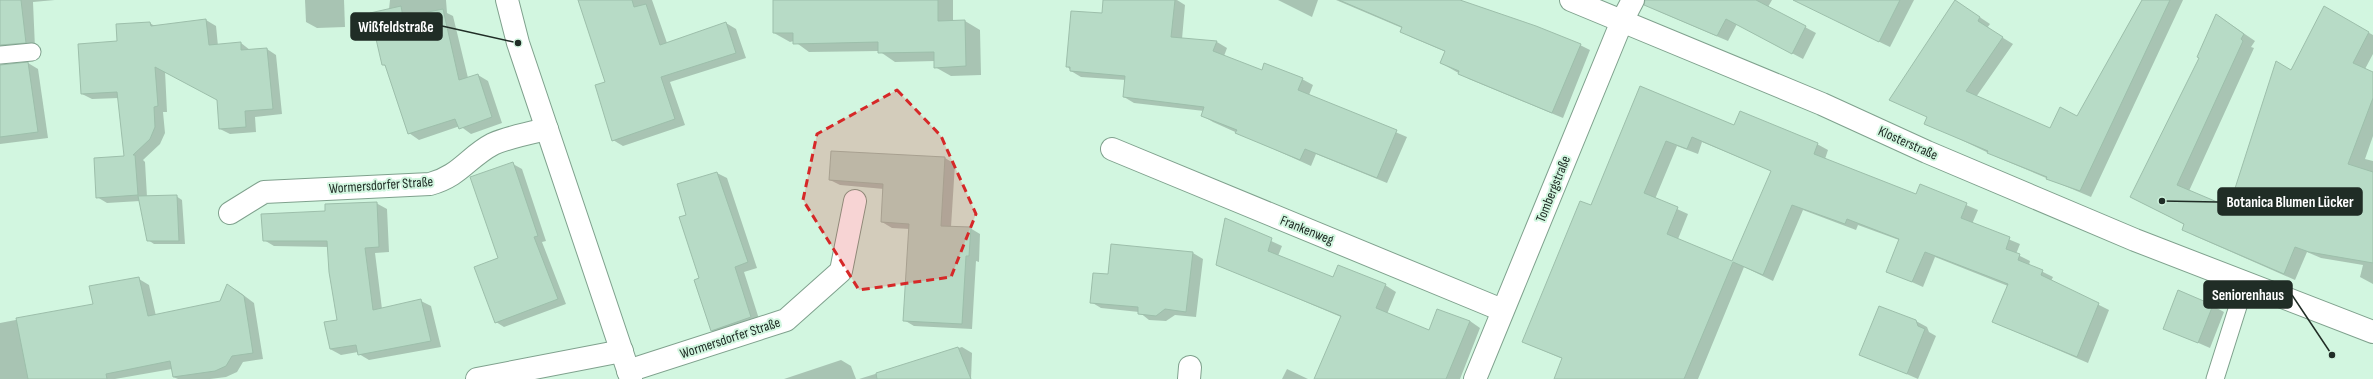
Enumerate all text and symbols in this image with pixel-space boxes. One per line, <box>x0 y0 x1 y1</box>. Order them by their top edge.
callout: Wißfeldstraße <box>351 13 442 40</box>
text: Wißfeldstraße <box>358 18 434 37</box>
street label: Klosterstraße <box>1876 122 1940 164</box>
street label: Tombergstraße <box>1532 153 1574 225</box>
street label: Wormersdorfer Straße <box>328 173 434 197</box>
callout: Botanica Blumen Lücker <box>2218 188 2362 215</box>
text: Botanica Blumen Lücker <box>2226 193 2354 212</box>
street label: Frankenweg <box>1278 212 1337 249</box>
callout: Seniorenhaus <box>2204 281 2292 308</box>
text: Seniorenhaus <box>2212 286 2284 305</box>
street label: Wormersdorfer Straße <box>678 314 782 362</box>

